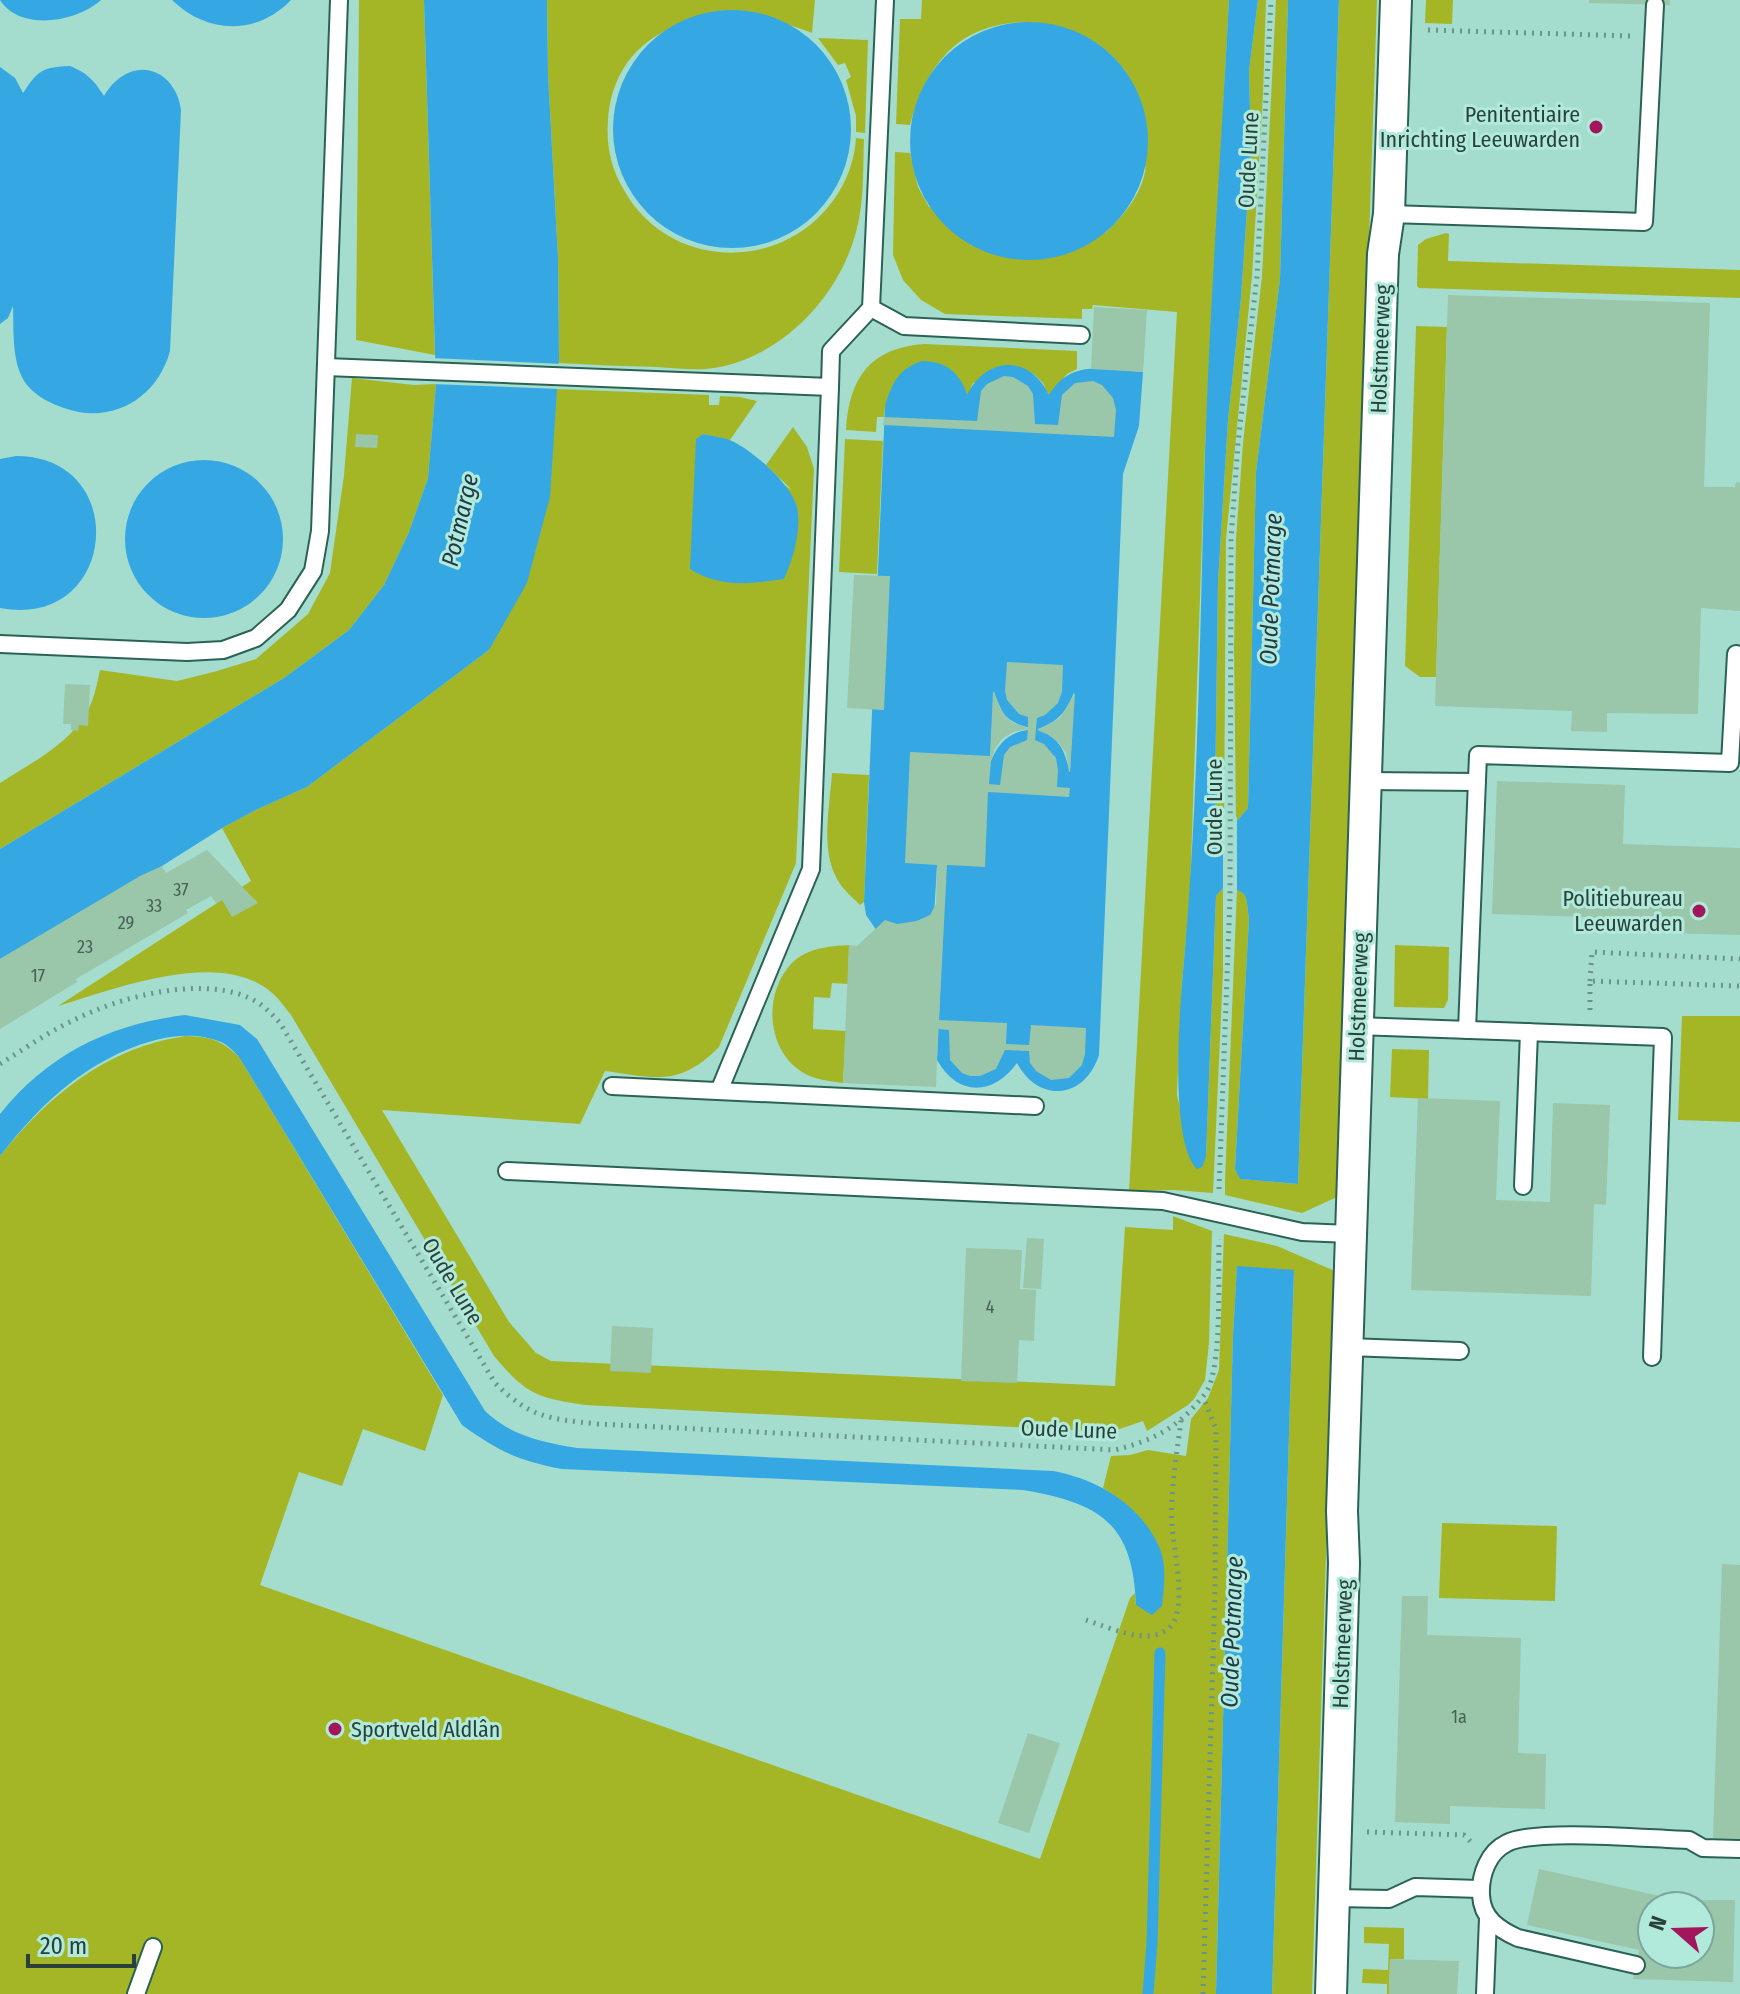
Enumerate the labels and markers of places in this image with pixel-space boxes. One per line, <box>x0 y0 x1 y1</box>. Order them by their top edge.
place label: Penitentiaire Inrichting Leeuwarden <box>1380 101 1580 153</box>
marker: Penitentiaire Inrichting Leeuwarden <box>1587 118 1605 136</box>
place label: Politiebureau Leeuwarden <box>1562 885 1683 937</box>
marker: Politiebureau Leeuwarden <box>1690 902 1708 920</box>
place label: Sportveld Aldlân <box>351 1716 500 1743</box>
marker: Sportveld Aldlân <box>326 1720 344 1738</box>

